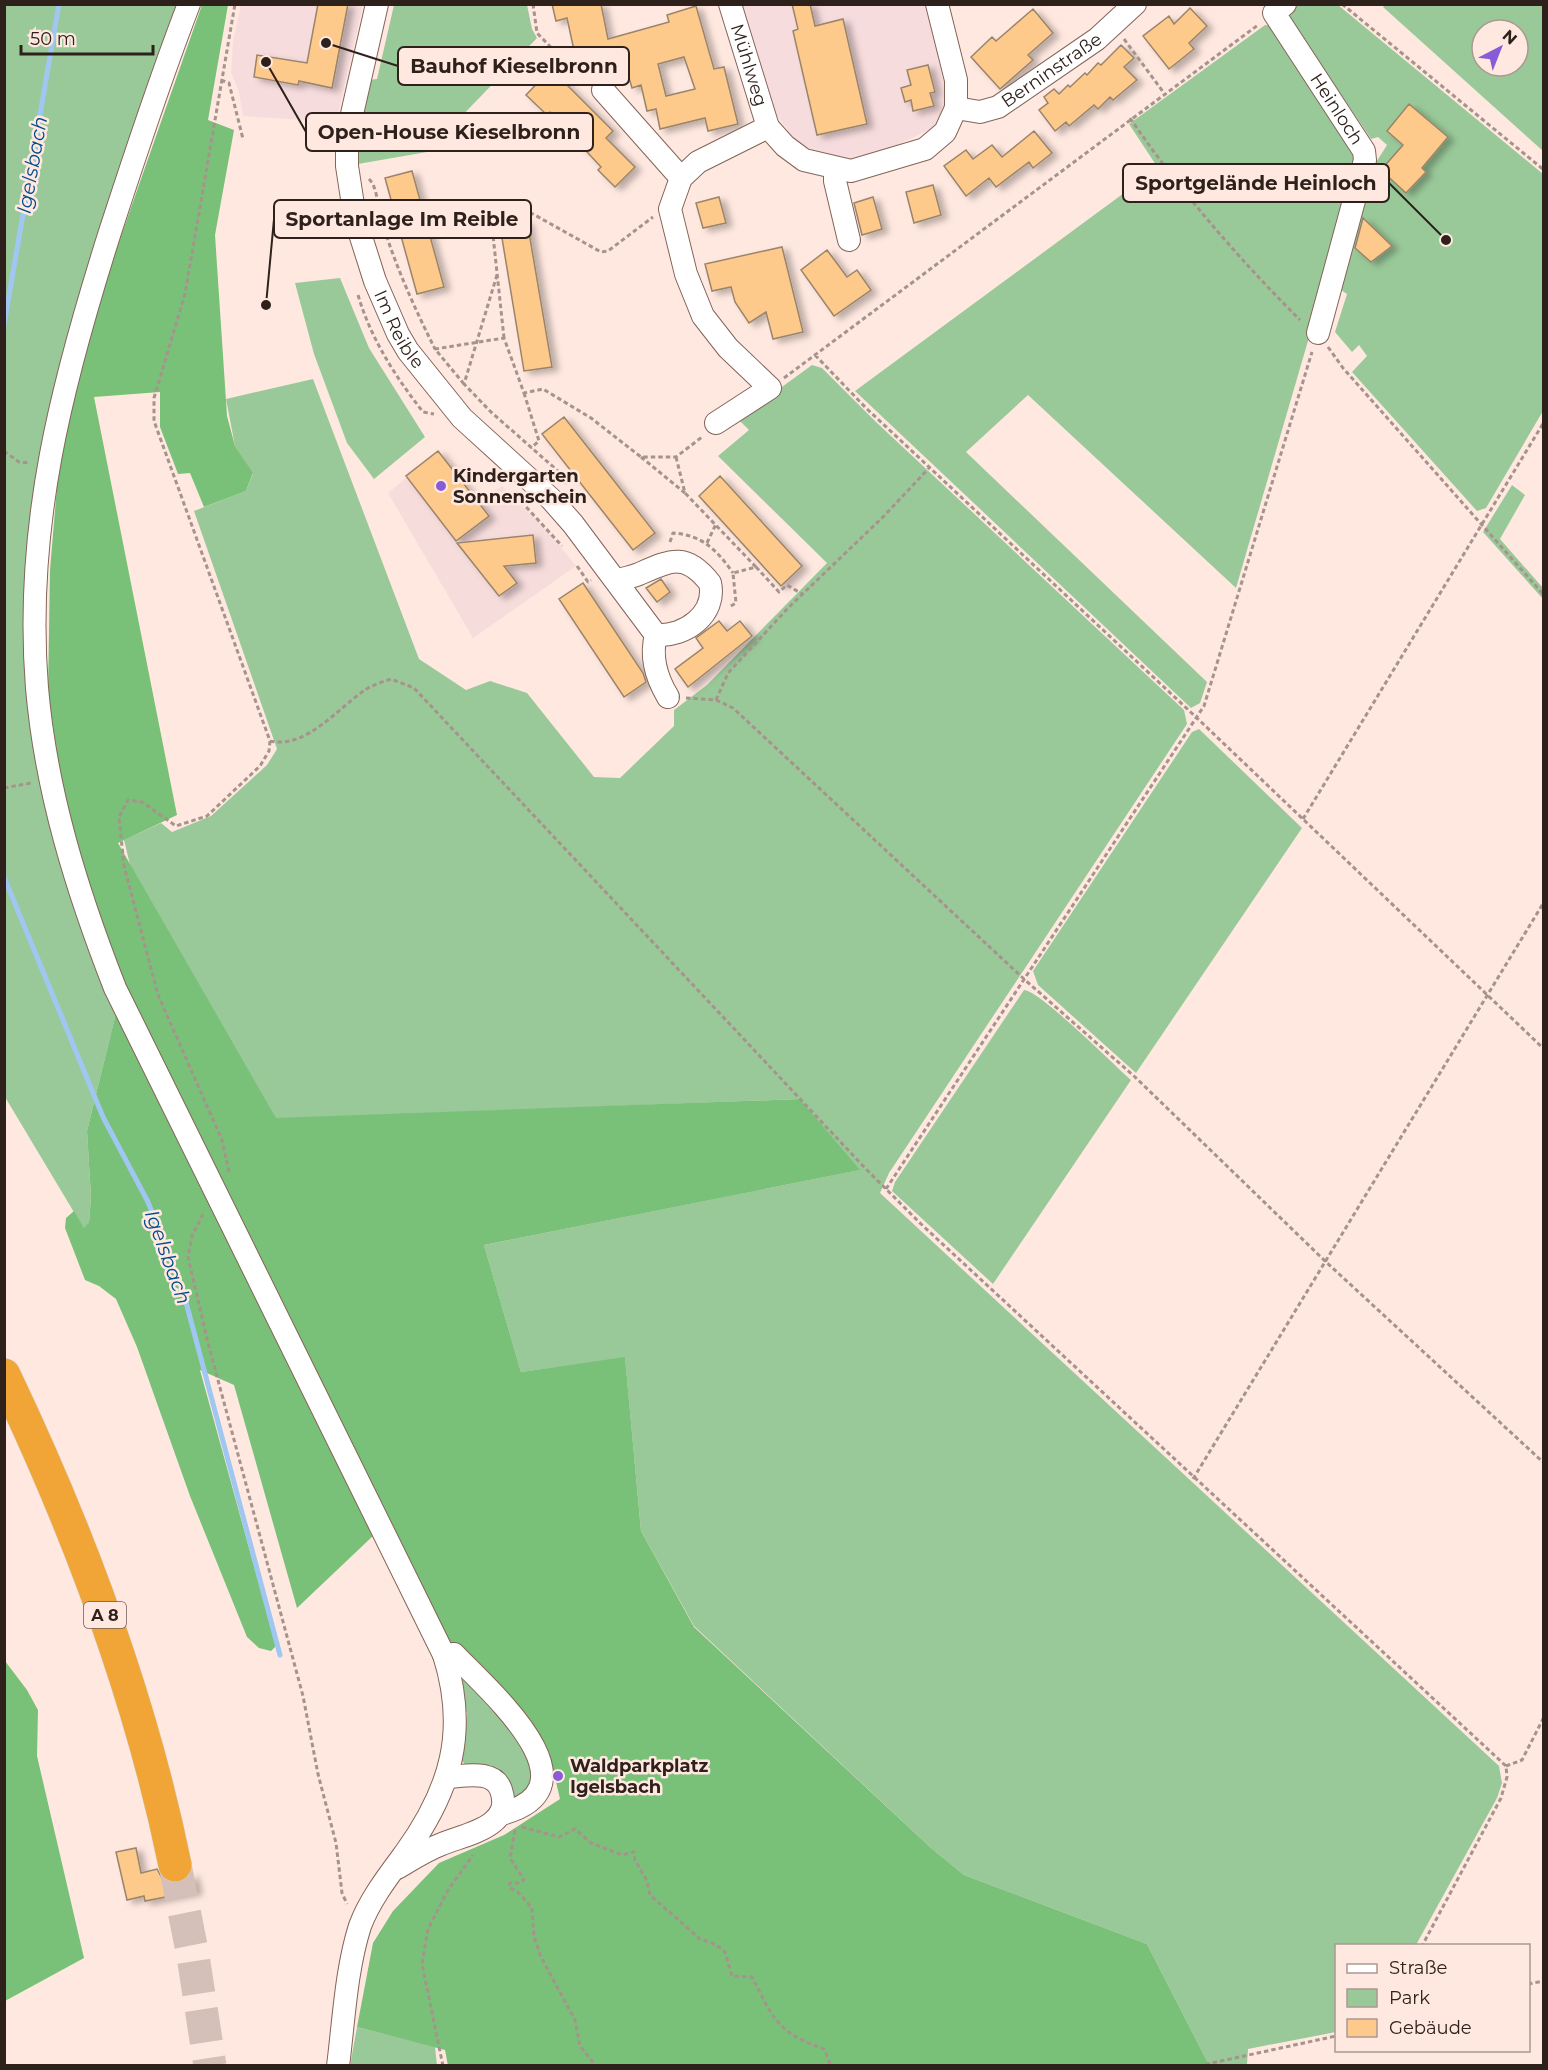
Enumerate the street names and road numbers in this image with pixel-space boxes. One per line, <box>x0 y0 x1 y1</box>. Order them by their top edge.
street label: Mühlweg <box>726 21 772 109</box>
street label: Berninstraße <box>997 28 1106 112</box>
street label: Heinloch <box>1305 69 1368 149</box>
street label: Im Reible <box>369 287 429 373</box>
road number: A 8 <box>84 1602 126 1628</box>

